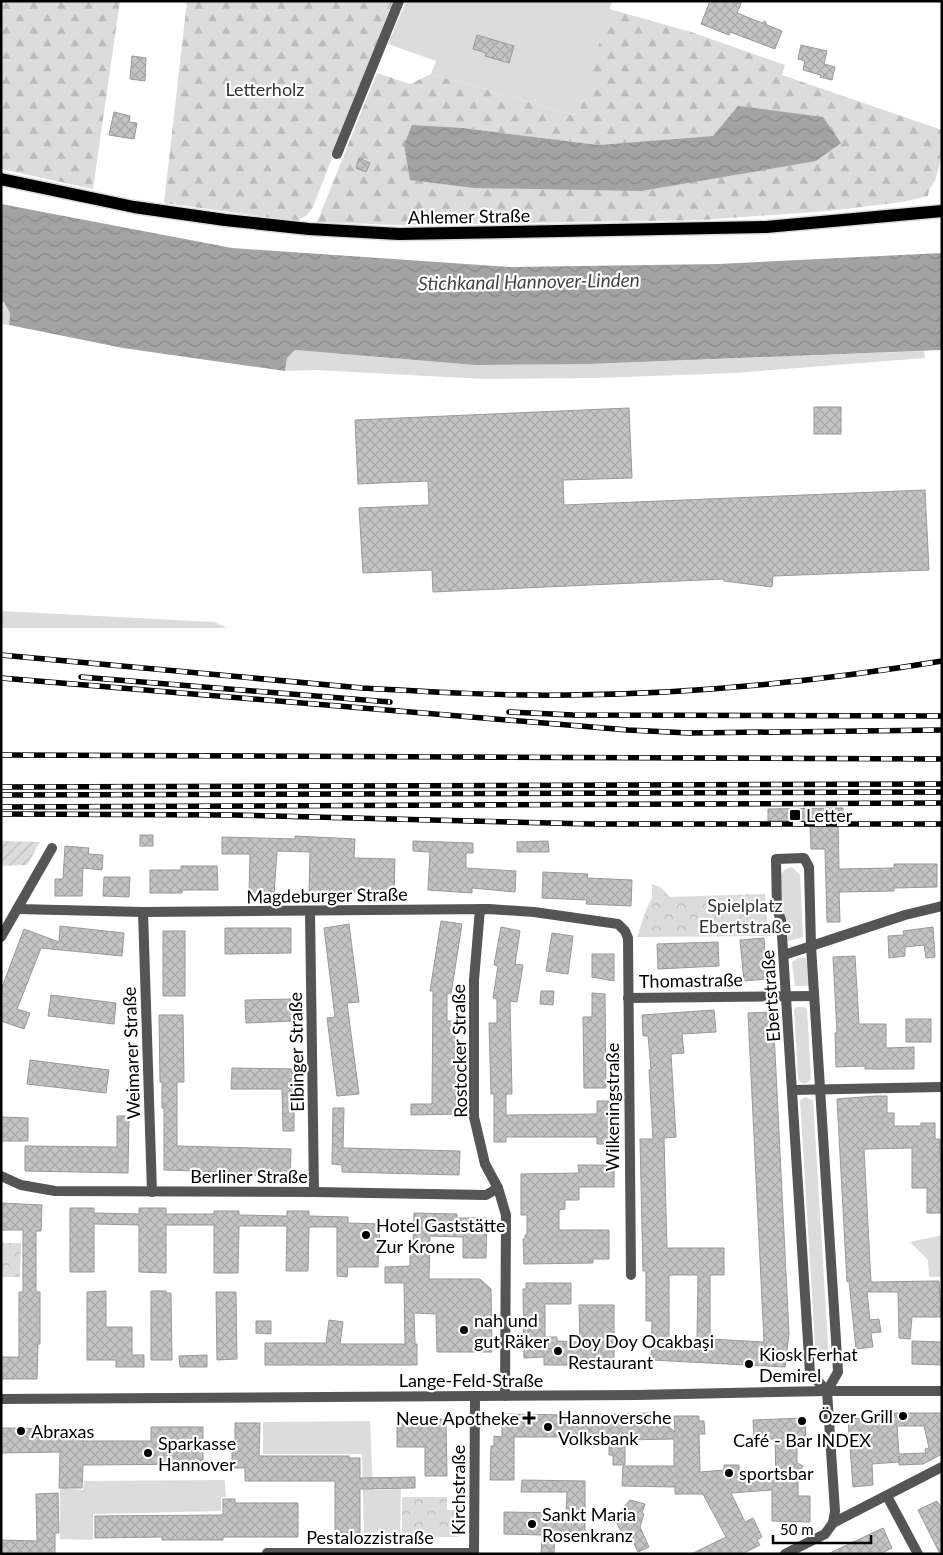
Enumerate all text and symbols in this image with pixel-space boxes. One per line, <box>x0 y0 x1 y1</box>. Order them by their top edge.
park label: Letterholz <box>226 78 304 100</box>
street label: Ahlemer Straße <box>408 204 530 228</box>
water label: Stichkanal Hannover-Linden <box>418 268 640 294</box>
place label: Letter <box>806 804 853 826</box>
marker: Letter <box>788 808 802 822</box>
street label: Magdeburger Straße <box>246 883 408 907</box>
park label: Spielplatz Ebertstraße <box>699 894 791 937</box>
street label: Ebertstraße <box>756 949 784 1043</box>
street label: Thomastraße <box>639 968 743 992</box>
street label: Rostocker Straße <box>447 984 471 1118</box>
street label: Weimarer Straße <box>118 986 144 1120</box>
street label: Elbinger Straße <box>284 992 308 1112</box>
street label: Wilkeningstraße <box>601 1043 623 1171</box>
street label: Berliner Straße <box>190 1165 308 1187</box>
place label: Hotel Gaststätte Zur Krone <box>376 1214 505 1257</box>
marker: Hotel Gaststätte Zur Krone <box>360 1229 372 1241</box>
place label: nah und gut Räker <box>474 1309 550 1352</box>
marker: nah und gut Räker <box>458 1324 470 1336</box>
place label: Doy Doy Ocakbaşi Restaurant <box>568 1330 714 1373</box>
place label: Kiosk Ferhat Demirel <box>759 1343 858 1386</box>
marker: Doy Doy Ocakbaşi Restaurant <box>552 1345 564 1357</box>
marker: Kiosk Ferhat Demirel <box>743 1358 755 1370</box>
street label: Lange-Feld-Straße <box>399 1369 543 1391</box>
place label: Özer Grill <box>818 1405 893 1427</box>
place label: Hannoversche Volksbank <box>558 1406 671 1449</box>
place label: Neue Apotheke <box>396 1407 519 1429</box>
marker: Özer Grill <box>897 1410 909 1422</box>
marker: Neue Apotheke <box>523 1412 535 1424</box>
marker: Café - Bar INDEX <box>796 1415 808 1427</box>
place label: Abraxas <box>31 1420 94 1442</box>
marker: Hannoversche Volksbank <box>542 1421 554 1433</box>
marker: Abraxas <box>15 1425 27 1437</box>
place label: Café - Bar INDEX <box>733 1429 871 1451</box>
place label: Sparkasse Hannover <box>158 1432 236 1475</box>
street label: Kirchstraße <box>447 1445 469 1535</box>
marker: Sparkasse Hannover <box>142 1447 154 1459</box>
place label: sportsbar <box>739 1462 814 1484</box>
marker: sportsbar <box>723 1467 735 1479</box>
place label: Sankt Maria Rosenkranz <box>542 1503 636 1546</box>
scale bar <box>773 1512 870 1544</box>
marker: Sankt Maria Rosenkranz <box>526 1518 538 1530</box>
text: 50 m <box>780 1520 814 1538</box>
street label: Pestalozzistraße <box>306 1526 434 1548</box>

